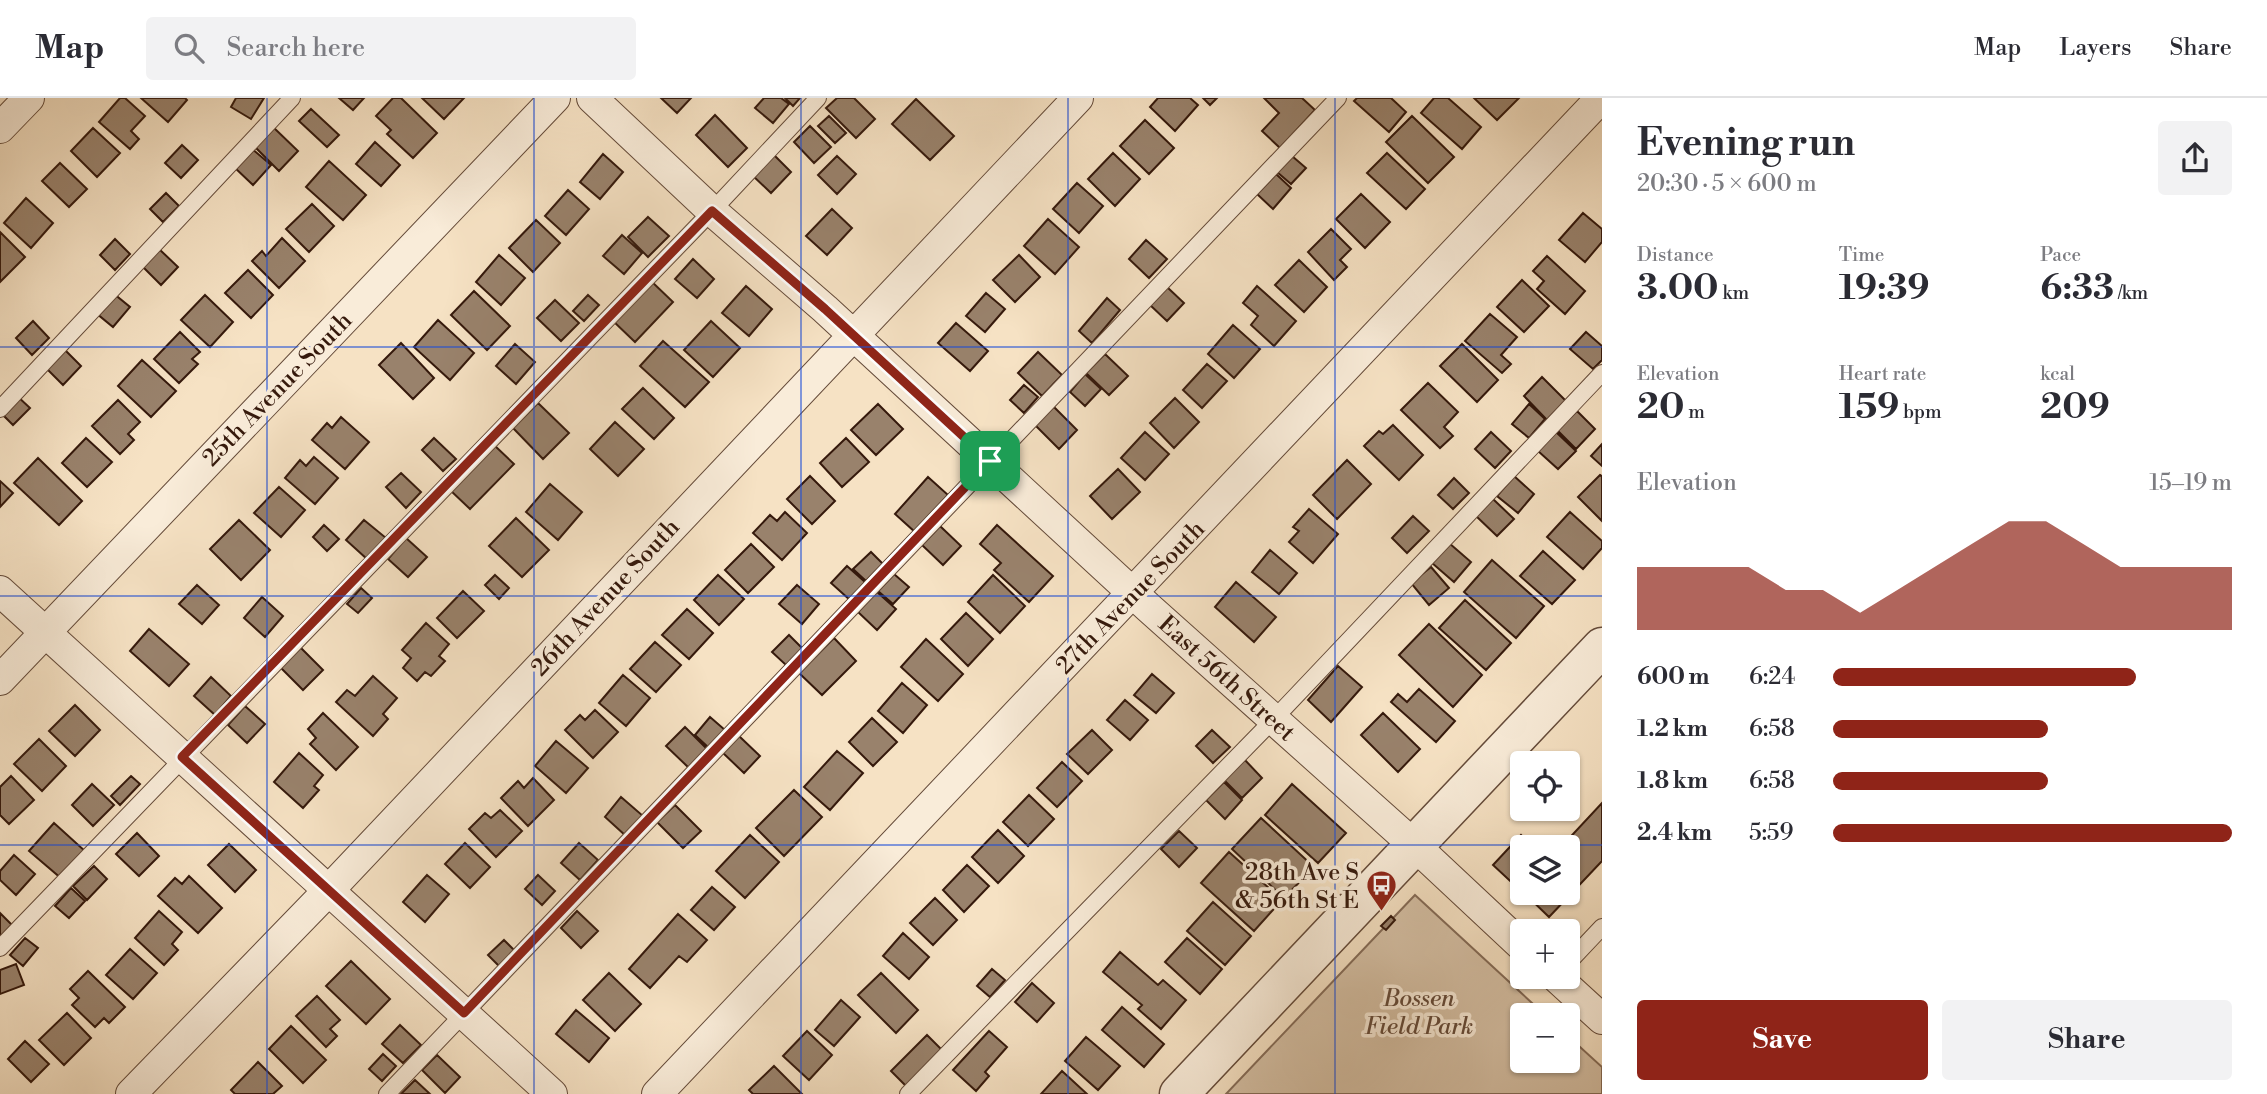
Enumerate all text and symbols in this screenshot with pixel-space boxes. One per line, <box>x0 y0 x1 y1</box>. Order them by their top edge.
search box <box>146 17 636 80</box>
text: Map <box>35 28 104 69</box>
icon: search <box>170 29 208 67</box>
text: Search here <box>226 32 365 64</box>
text: Map <box>1974 33 2021 63</box>
text: Layers <box>2059 33 2131 63</box>
text: Share <box>2169 33 2232 63</box>
text: Evening run <box>1637 120 1855 167</box>
button: share <box>2158 121 2232 195</box>
text: 20:30 · 5 × 600 m <box>1637 170 1817 198</box>
text: Distance <box>1637 243 1714 267</box>
text: Time <box>1839 243 1884 267</box>
text: Pace <box>2040 243 2081 267</box>
text: 3.00 <box>1637 267 1719 310</box>
text: 19:39 <box>1839 267 1930 310</box>
text: 6:33 <box>2040 267 2114 310</box>
text: km <box>1719 281 1749 305</box>
text: /km <box>2114 281 2148 305</box>
street label: 25th Avenue South <box>196 306 359 473</box>
text: Elevation <box>1637 362 1719 386</box>
text: Heart rate <box>1839 362 1926 386</box>
text: kcal <box>2040 362 2075 386</box>
text: 20 <box>1637 386 1684 429</box>
text: 159 <box>1839 386 1899 429</box>
text: 209 <box>2040 386 2110 429</box>
text: m <box>1684 400 1705 424</box>
text: bpm <box>1899 400 1942 424</box>
pin <box>960 431 1020 491</box>
icon: arrive <box>971 442 1009 480</box>
text: Elevation <box>1637 469 1737 497</box>
text: 15–19 m <box>2149 469 2232 497</box>
street label: 26th Avenue South <box>525 513 686 683</box>
street label: 27th Avenue South <box>1050 515 1212 681</box>
street label: East 56th Street <box>1152 609 1301 748</box>
text: 600 m <box>1637 663 1710 691</box>
text: 6:24 <box>1749 663 1795 691</box>
text: 1.2 km <box>1637 715 1708 743</box>
text: 6:58 <box>1749 715 1795 743</box>
map controls <box>1510 751 1580 1073</box>
button: locate <box>1510 751 1580 821</box>
text: 1.8 km <box>1637 767 1708 795</box>
text: 6:58 <box>1749 767 1795 795</box>
text: 2.4 km <box>1637 819 1712 847</box>
text: 5:59 <box>1749 819 1793 847</box>
button: layers <box>1510 835 1580 905</box>
place label: 28th Ave S & 56th St E <box>1235 858 1359 916</box>
bus stop icon: 28th Ave S & 56th St E <box>1365 869 1399 913</box>
button: + <box>1510 919 1580 989</box>
park label: Bossen Field Park <box>1365 984 1473 1042</box>
button: Save <box>1637 1000 1928 1080</box>
button: Share <box>1942 1000 2232 1080</box>
button: − <box>1510 1003 1580 1073</box>

